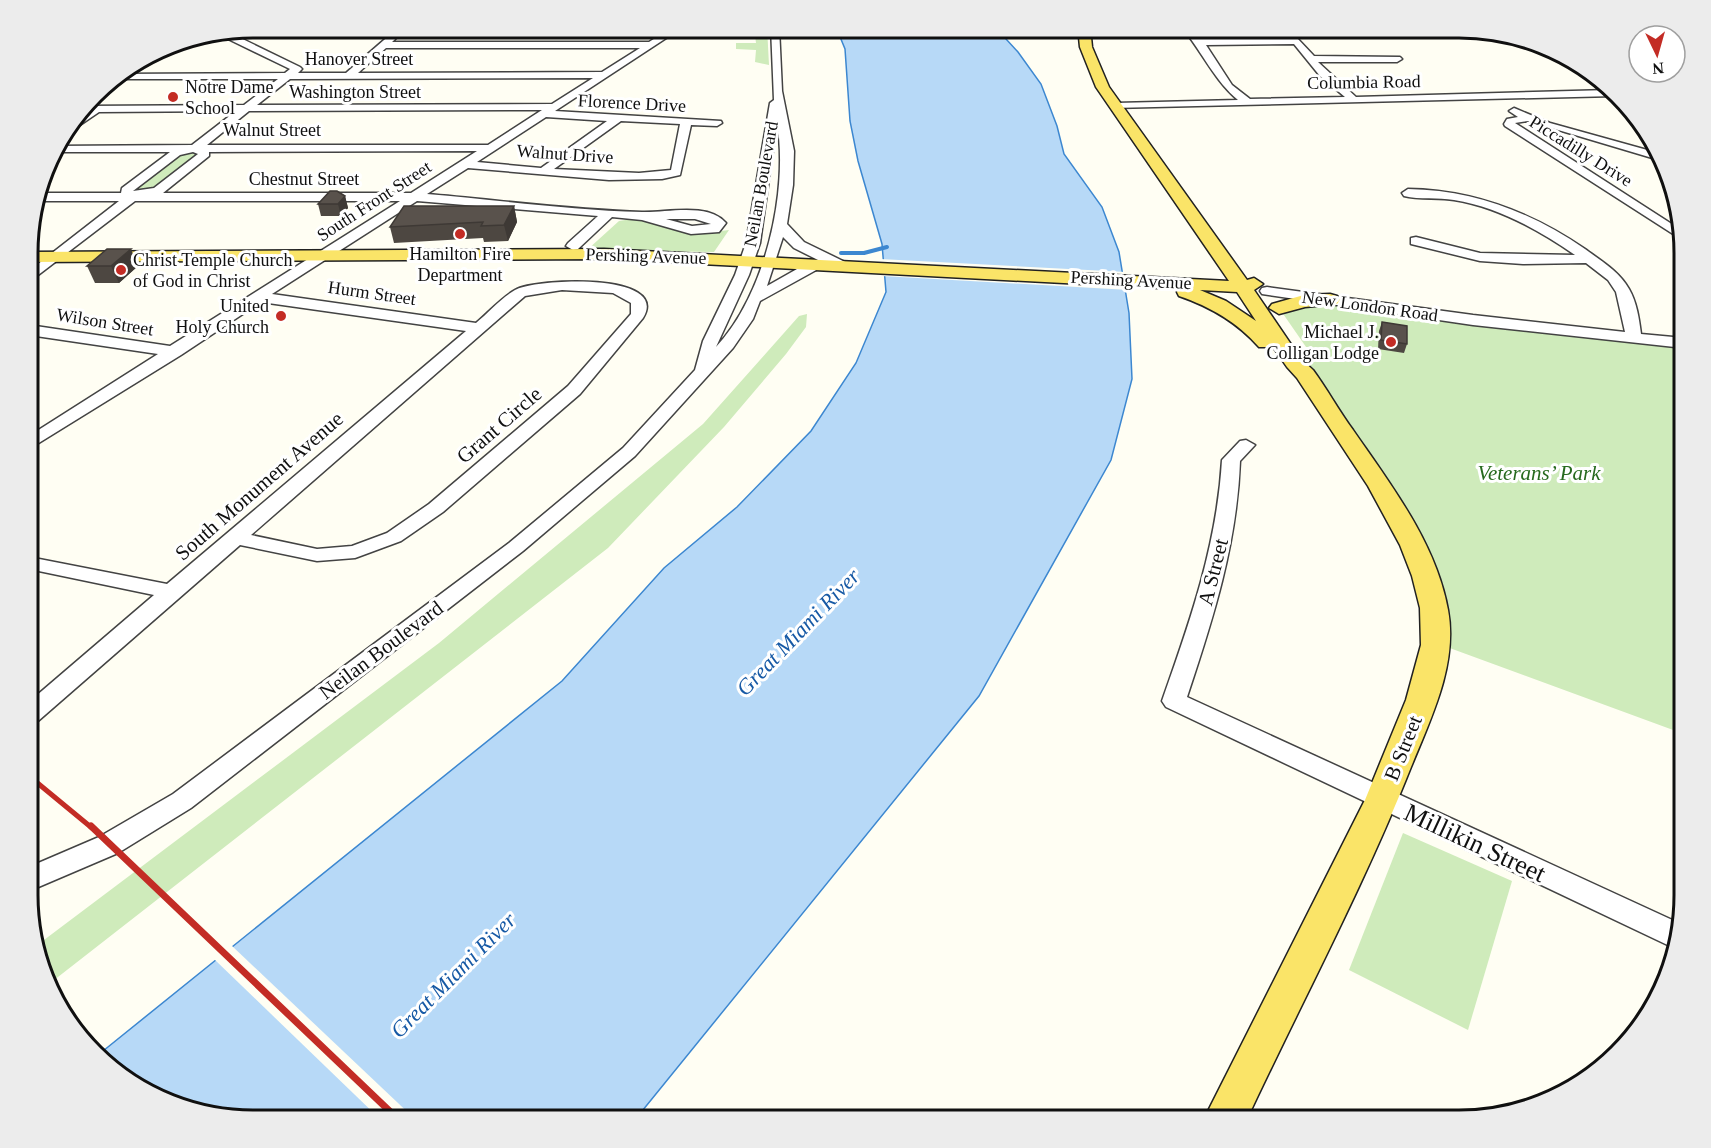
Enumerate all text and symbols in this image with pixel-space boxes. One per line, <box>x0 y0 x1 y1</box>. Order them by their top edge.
north arrow <box>1627 24 1687 84</box>
street label: Hanover Street <box>305 49 413 69</box>
text: N <box>1651 59 1665 77</box>
street label: Columbia Road <box>1307 71 1421 93</box>
place label: Notre Dame School <box>185 77 273 118</box>
street label: Washington Street <box>289 82 421 102</box>
marker: Notre Dame School <box>166 90 180 104</box>
street label: Florence Drive <box>577 90 687 116</box>
street label: Piccadilly Drive <box>1526 111 1636 191</box>
street label: Neilan Boulevard <box>740 119 782 249</box>
street label: Walnut Street <box>223 120 321 140</box>
street label: Walnut Drive <box>516 141 614 167</box>
street label: South Front Street <box>313 157 435 245</box>
street label: Chestnut Street <box>249 169 359 189</box>
marker: Hamilton Fire Department <box>453 227 467 241</box>
place label: Hamilton Fire Department <box>409 244 511 285</box>
street label: Pershing Avenue <box>585 244 707 268</box>
place label: Christ Temple Church of God in Christ <box>133 250 292 291</box>
marker: Christ Temple Church of God in Christ <box>114 263 128 277</box>
street label: Pershing Avenue <box>1070 267 1192 293</box>
street label: Hurm Street <box>327 277 417 309</box>
street label: New London Road <box>1301 287 1439 325</box>
place label: United Holy Church <box>176 296 269 337</box>
street label: Wilson Street <box>55 304 155 340</box>
marker: United Holy Church <box>274 309 288 323</box>
place label: Michael J. Colligan Lodge <box>1267 322 1379 363</box>
marker: Michael J. Colligan Lodge <box>1384 335 1398 349</box>
street label: Grant Circle <box>452 382 546 468</box>
street label: South Monument Avenue <box>170 407 348 565</box>
park label: Veterans’ Park <box>1477 461 1601 485</box>
street label: A Street <box>1193 536 1233 608</box>
water label: Great Miami River <box>731 563 865 701</box>
street label: Neilan Boulevard <box>314 595 448 704</box>
street label: B Street <box>1379 712 1427 784</box>
street label: Millikin Street <box>1400 798 1551 889</box>
water label: Great Miami River <box>385 907 521 1043</box>

